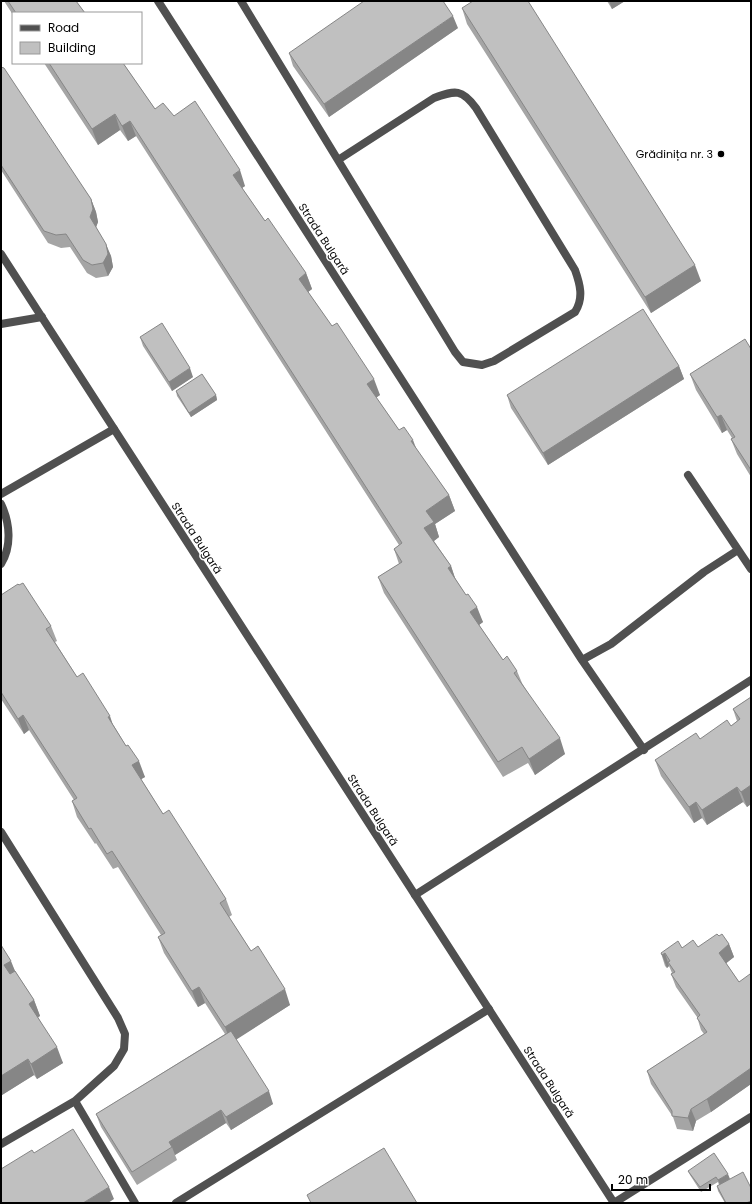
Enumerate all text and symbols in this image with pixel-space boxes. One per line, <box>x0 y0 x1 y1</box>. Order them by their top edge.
legend <box>12 12 142 64</box>
text: Road <box>48 19 79 36</box>
text: Building <box>48 39 96 56</box>
place label: Grădinița nr. 3 <box>636 146 713 162</box>
marker: Grădinița nr. 3 <box>716 149 726 159</box>
street label: Strada Bulgară <box>295 200 353 278</box>
street label: Strada Bulgară <box>168 499 226 577</box>
street label: Strada Bulgară <box>344 771 402 849</box>
street label: Strada Bulgară <box>520 1043 578 1121</box>
scale bar <box>612 1166 710 1192</box>
text: 20 m <box>618 1171 648 1188</box>

